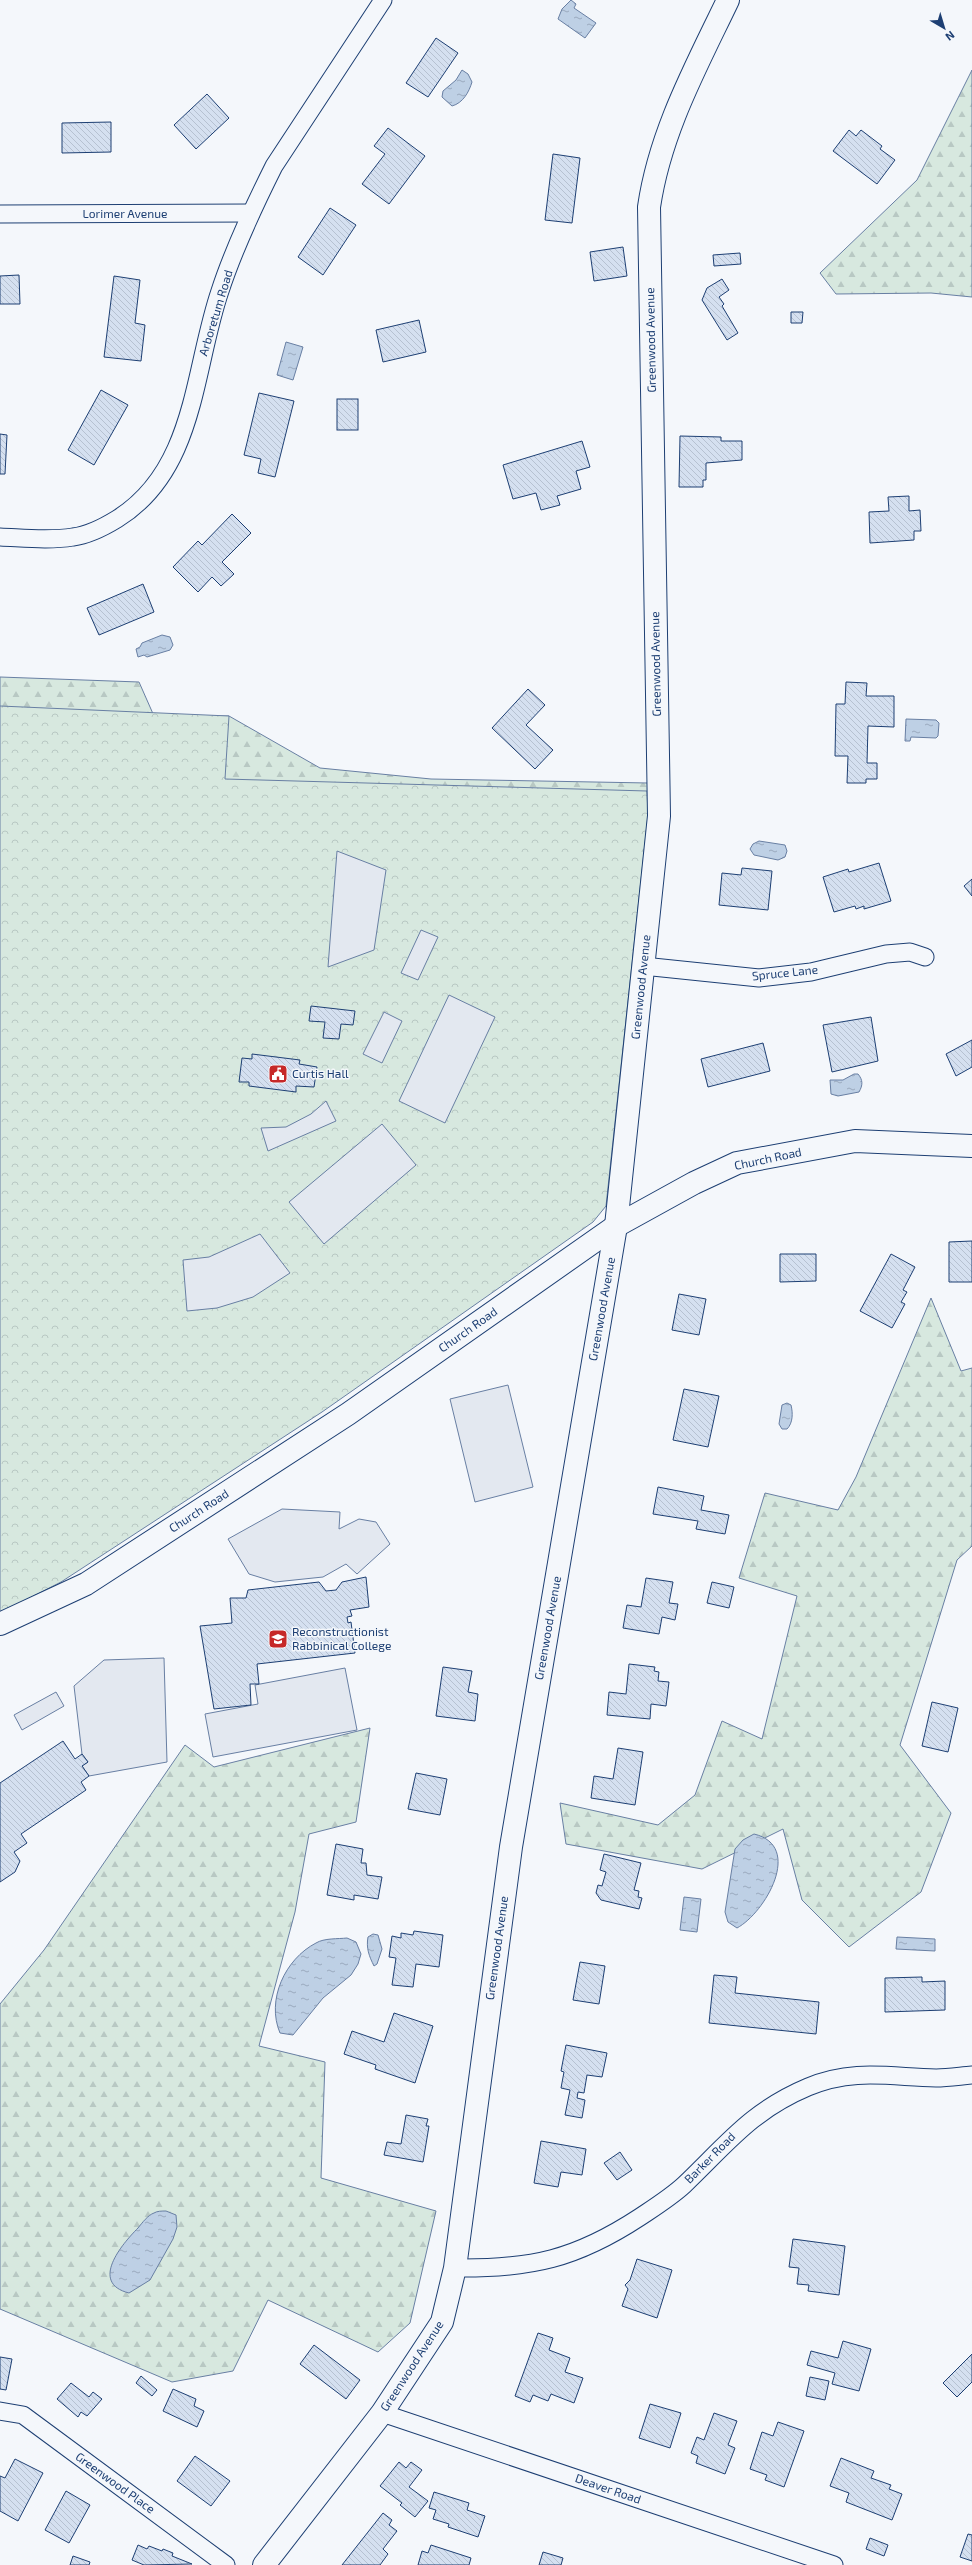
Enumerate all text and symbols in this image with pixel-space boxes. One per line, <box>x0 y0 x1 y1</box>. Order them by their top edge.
north arrow <box>924 8 964 48</box>
text: N <box>943 29 958 44</box>
street label: Lorimer Avenue <box>83 206 167 220</box>
street label: Arboretum Road <box>195 268 235 357</box>
street label: Greenwood Avenue <box>642 287 658 393</box>
street label: Greenwood Avenue <box>647 611 663 717</box>
street label: Greenwood Avenue <box>628 934 652 1040</box>
street label: Spruce Lane <box>751 962 819 982</box>
public building icon: Curtis Hall <box>267 1063 289 1085</box>
place label: Curtis Hall <box>292 1066 349 1080</box>
street label: Church Road <box>733 1144 803 1172</box>
street label: Greenwood Avenue <box>585 1256 617 1362</box>
street label: Church Road <box>435 1304 499 1355</box>
street label: Church Road <box>166 1486 231 1535</box>
street label: Greenwood Avenue <box>531 1575 563 1681</box>
place label: Reconstructionist Rabbinical College <box>292 1624 391 1652</box>
school or university icon: Reconstructionist Rabbinical College <box>267 1628 289 1650</box>
street label: Greenwood Avenue <box>482 1895 510 2001</box>
street label: Barker Road <box>681 2129 738 2186</box>
street label: Greenwood Avenue <box>377 2318 446 2413</box>
street label: Greenwood Place <box>73 2449 158 2516</box>
street label: Deaver Road <box>574 2470 643 2506</box>

